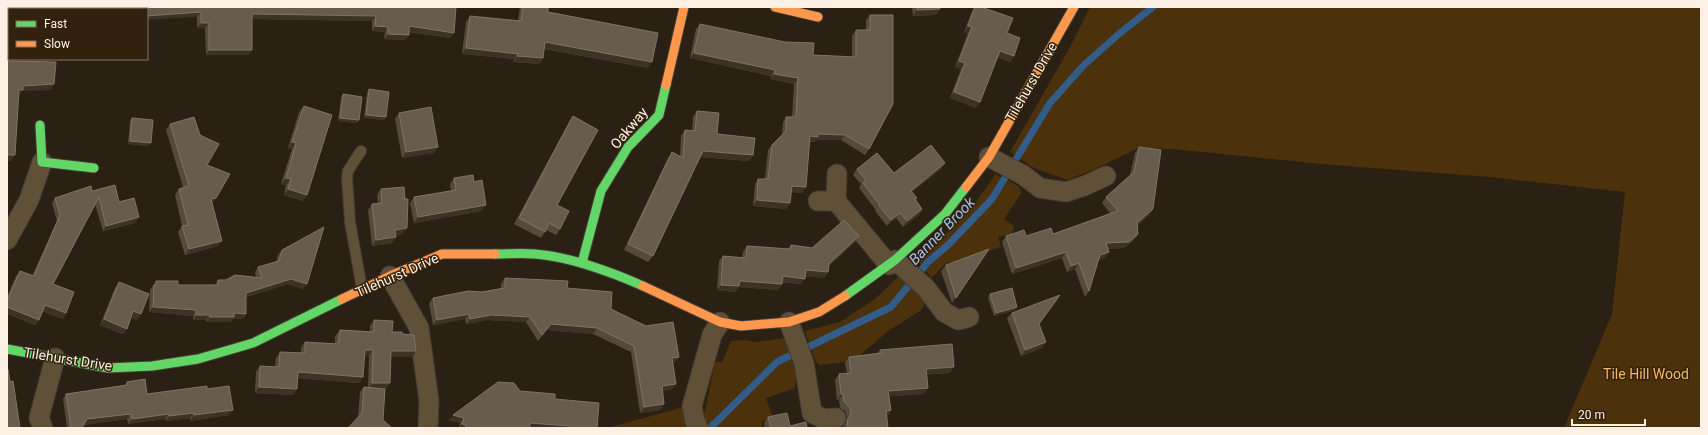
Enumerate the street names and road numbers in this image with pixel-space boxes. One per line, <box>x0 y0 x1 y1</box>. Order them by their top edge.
street label: Tilehurst Drive <box>1002 39 1060 125</box>
street label: Oakway <box>607 104 651 152</box>
street label: Tilehurst Drive <box>353 249 441 301</box>
street label: Tilehurst Drive <box>23 344 113 374</box>

